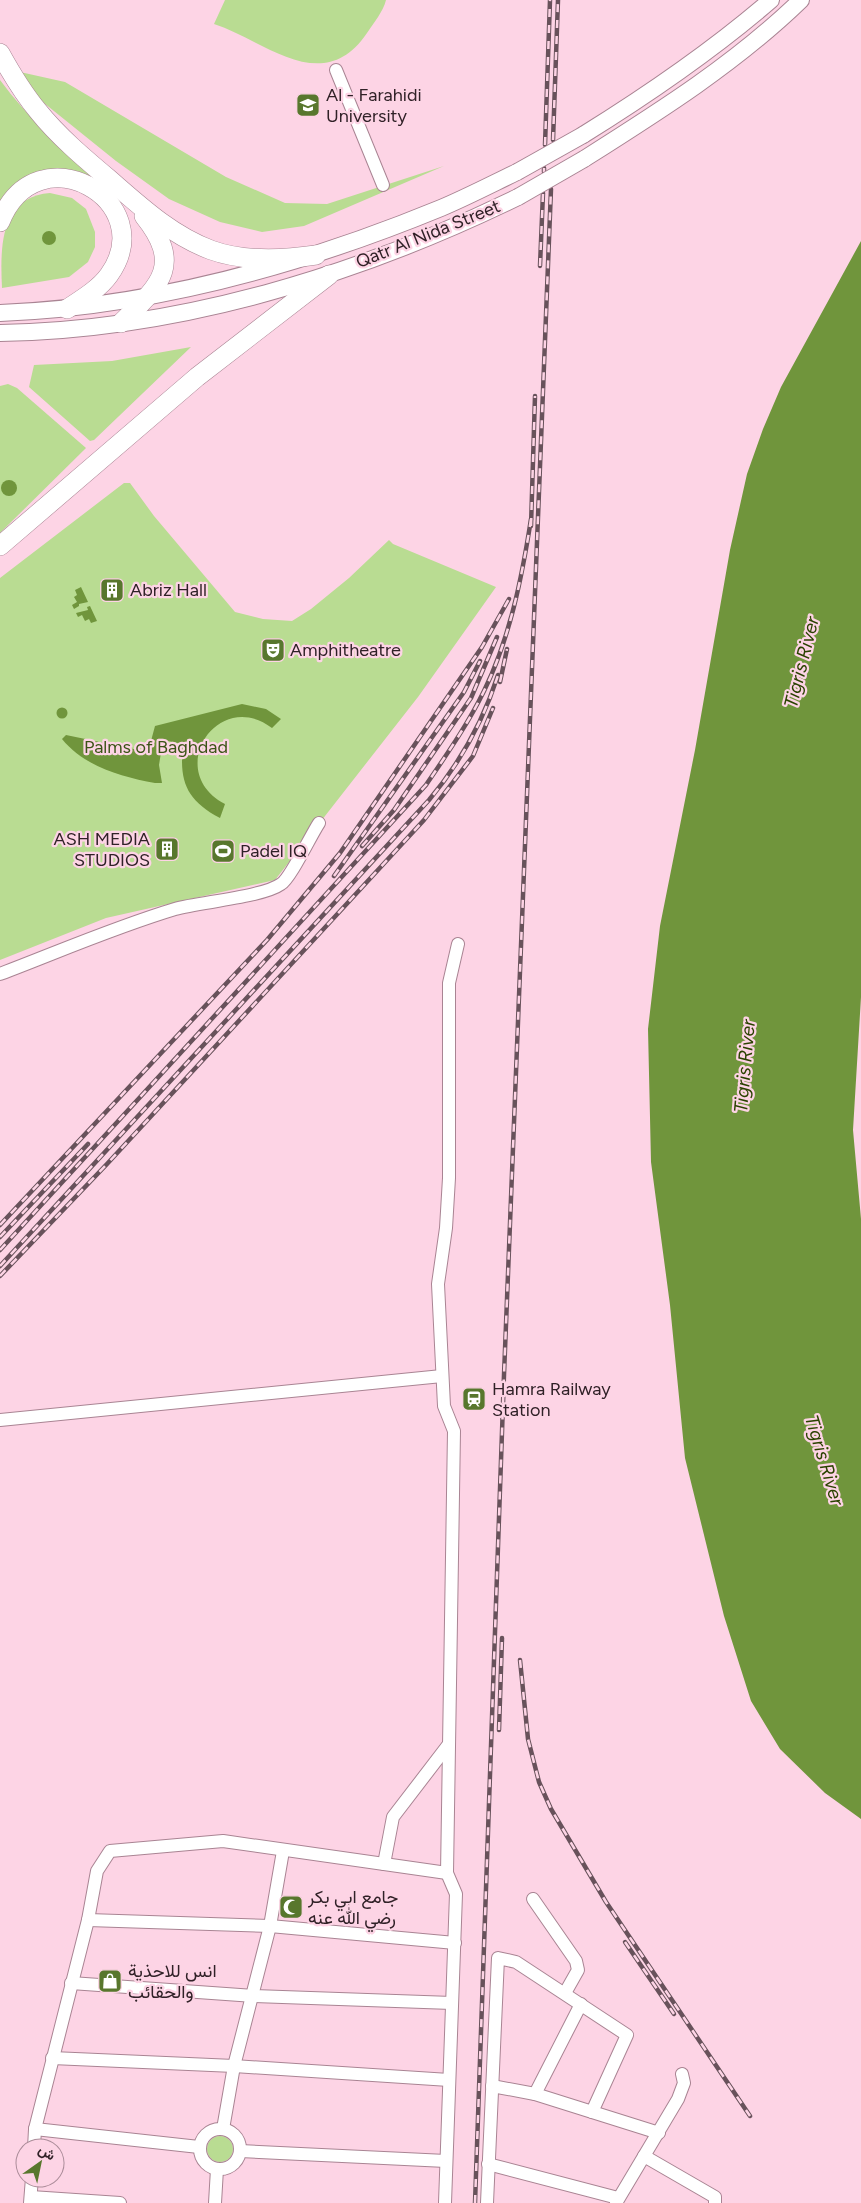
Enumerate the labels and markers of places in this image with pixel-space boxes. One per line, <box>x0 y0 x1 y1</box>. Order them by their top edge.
place label: Al - Farahidi University <box>326 84 422 127</box>
school or university icon: Al - Farahidi University <box>295 92 321 118</box>
building icon: Abriz Hall <box>99 577 125 603</box>
place label: Abriz Hall <box>130 579 207 601</box>
theatre icon: Amphitheatre <box>260 637 286 663</box>
place label: Amphitheatre <box>290 639 401 661</box>
place label: ASH MEDIA STUDIOS <box>53 828 150 871</box>
building icon: ASH MEDIA STUDIOS <box>154 836 180 862</box>
sports icon: Padel IQ <box>210 838 236 864</box>
place label: Padel IQ <box>240 840 307 862</box>
place label: Hamra Railway Station <box>492 1378 611 1421</box>
station icon: Hamra Railway Station <box>461 1386 487 1412</box>
place label: جامع ابي بكر رضي الله عنه <box>307 1886 398 1933</box>
mosque icon: جامع ابي بكر رضي الله عنه <box>278 1894 304 1920</box>
place label: انس للاحذية والحقائب <box>128 1960 217 2003</box>
shop icon: انس للاحذية والحقائب <box>97 1968 123 1994</box>

